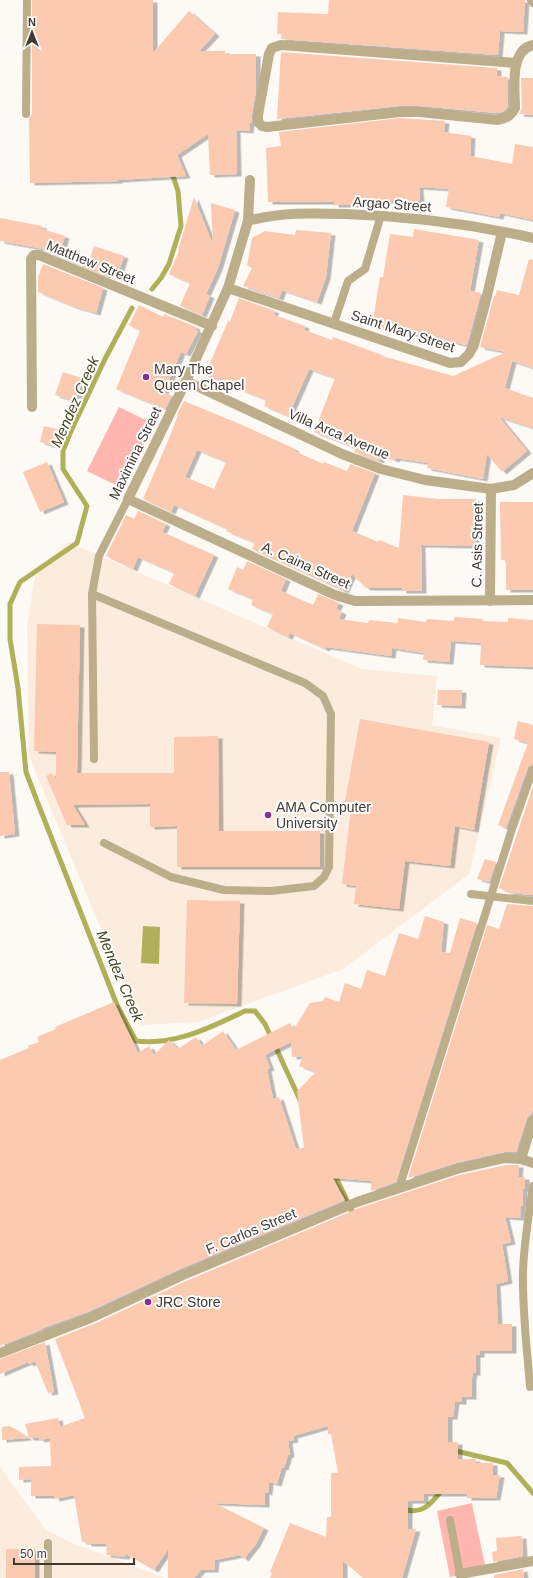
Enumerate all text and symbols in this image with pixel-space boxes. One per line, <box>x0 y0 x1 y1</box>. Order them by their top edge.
north arrow <box>12 12 52 52</box>
text: N <box>28 16 36 28</box>
street label: Argao Street <box>352 193 432 215</box>
street label: Matthew Street <box>44 237 138 287</box>
street label: Saint Mary Street <box>349 307 457 355</box>
water label: Mendez Creek <box>47 352 103 450</box>
place label: Mary The Queen Chapel <box>154 361 244 393</box>
marker: Mary The Queen Chapel <box>141 372 151 382</box>
street label: Maximina Street <box>106 404 164 502</box>
street label: Villa Arca Avenue <box>286 405 392 463</box>
street label: C. Asis Street <box>468 502 486 588</box>
street label: A. Caina Street <box>259 538 353 592</box>
place label: AMA Computer University <box>276 799 371 831</box>
marker: AMA Computer University <box>263 810 273 820</box>
water label: Mendez Creek <box>94 928 148 1025</box>
street label: F. Carlos Street <box>203 1205 299 1257</box>
place label: JRC Store <box>156 1294 221 1310</box>
marker: JRC Store <box>143 1297 153 1307</box>
scale bar <box>14 1540 134 1566</box>
text: 50 m <box>20 1547 47 1561</box>

